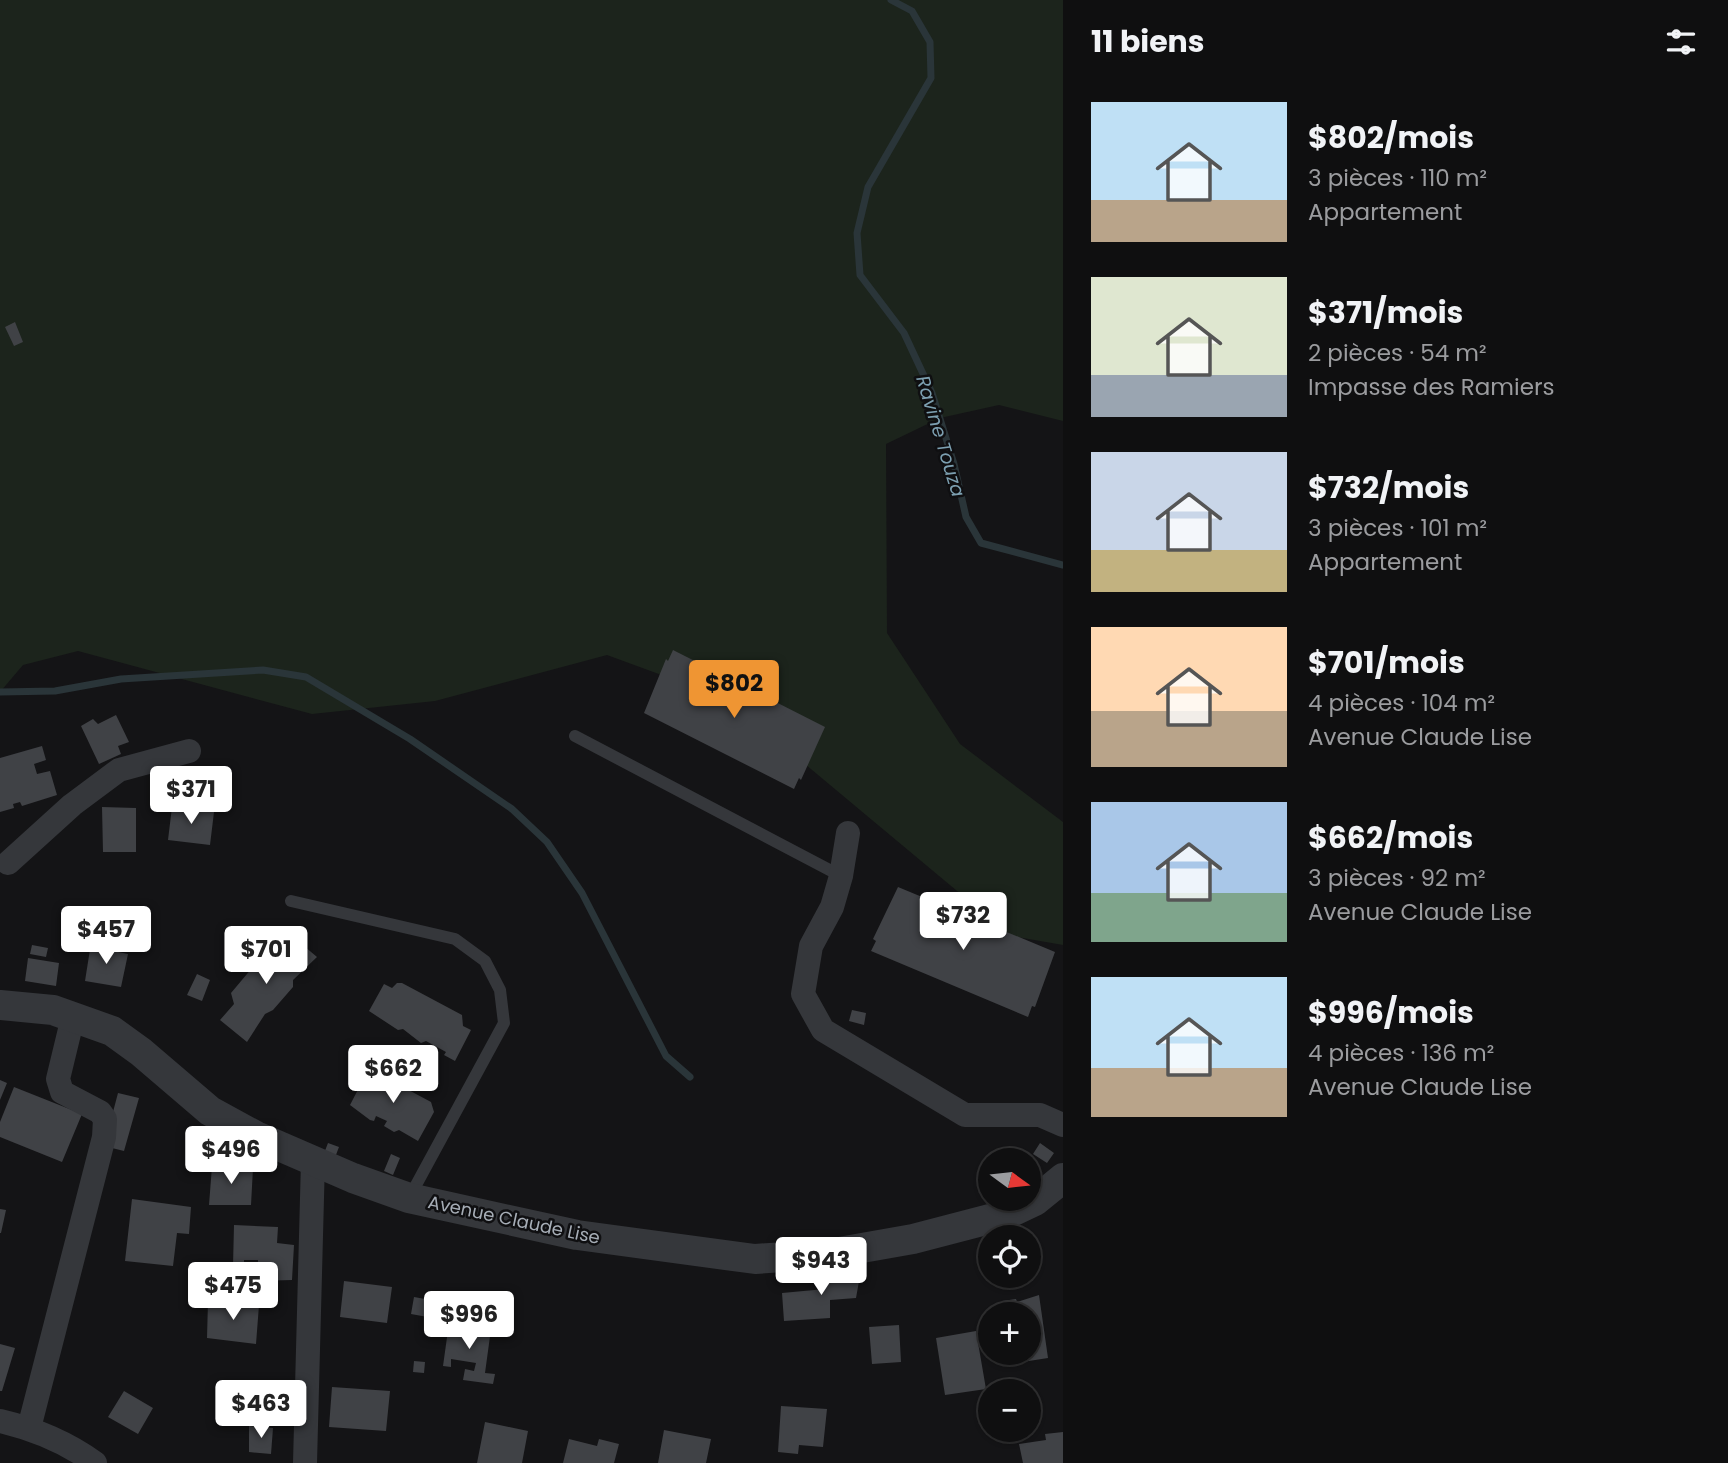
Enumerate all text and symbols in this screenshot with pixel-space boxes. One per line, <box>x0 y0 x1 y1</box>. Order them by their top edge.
text: 11 biens <box>1091 20 1205 63</box>
icon: filters <box>1662 23 1700 61</box>
text: $802/mois <box>1308 116 1474 159</box>
icon: home <box>1147 130 1231 214</box>
text: 3 pièces · 110 m² <box>1308 162 1487 194</box>
text: Appartement <box>1308 196 1462 228</box>
text: $371/mois <box>1308 291 1463 334</box>
icon: home <box>1147 305 1231 389</box>
text: 2 pièces · 54 m² <box>1308 337 1487 369</box>
text: Impasse des Ramiers <box>1308 371 1555 403</box>
water label: Ravine Touza <box>909 372 972 500</box>
text: $732/mois <box>1308 466 1469 509</box>
icon: home <box>1147 480 1231 564</box>
text: 3 pièces · 101 m² <box>1308 512 1487 544</box>
text: Appartement <box>1308 546 1462 578</box>
text: $701/mois <box>1308 641 1465 684</box>
icon: home <box>1147 655 1231 739</box>
pin: $802 <box>693 660 775 720</box>
text: $802 <box>705 667 763 699</box>
text: 4 pièces · 104 m² <box>1308 687 1495 719</box>
text: Avenue Claude Lise <box>1308 721 1532 753</box>
pin: $371 <box>150 766 232 826</box>
text: $371 <box>166 773 216 805</box>
text: $662/mois <box>1308 816 1473 859</box>
icon: home <box>1147 830 1231 914</box>
text: 3 pièces · 92 m² <box>1308 862 1486 894</box>
pin: $732 <box>922 892 1004 952</box>
text: Avenue Claude Lise <box>1308 896 1532 928</box>
text: $732 <box>936 899 990 931</box>
pin: $457 <box>65 906 147 966</box>
text: $457 <box>77 913 135 945</box>
pin: $701 <box>225 926 307 986</box>
text: $701 <box>240 933 292 965</box>
text: $996/mois <box>1308 991 1474 1034</box>
icon: home <box>1147 1005 1231 1089</box>
text: 4 pièces · 136 m² <box>1308 1037 1494 1069</box>
pin: $662 <box>352 1046 434 1105</box>
text: $662 <box>364 1052 422 1084</box>
text: Avenue Claude Lise <box>1308 1071 1532 1103</box>
pin: $496 <box>190 1126 272 1186</box>
text: $496 <box>201 1133 261 1165</box>
north arrow <box>978 1148 1041 1211</box>
map controls <box>978 1148 1041 1442</box>
street label: Avenue Claude Lise <box>426 1189 602 1250</box>
button: locate <box>978 1225 1041 1288</box>
pin: $943 <box>780 1238 862 1297</box>
text: $943 <box>792 1244 850 1276</box>
pin: $475 <box>192 1262 274 1322</box>
text: $475 <box>204 1269 262 1301</box>
pin: $996 <box>428 1292 510 1351</box>
text: $996 <box>440 1298 498 1330</box>
button: + <box>978 1302 1041 1365</box>
button: − <box>978 1379 1041 1442</box>
pin: $463 <box>220 1380 302 1440</box>
text: $463 <box>231 1387 291 1419</box>

